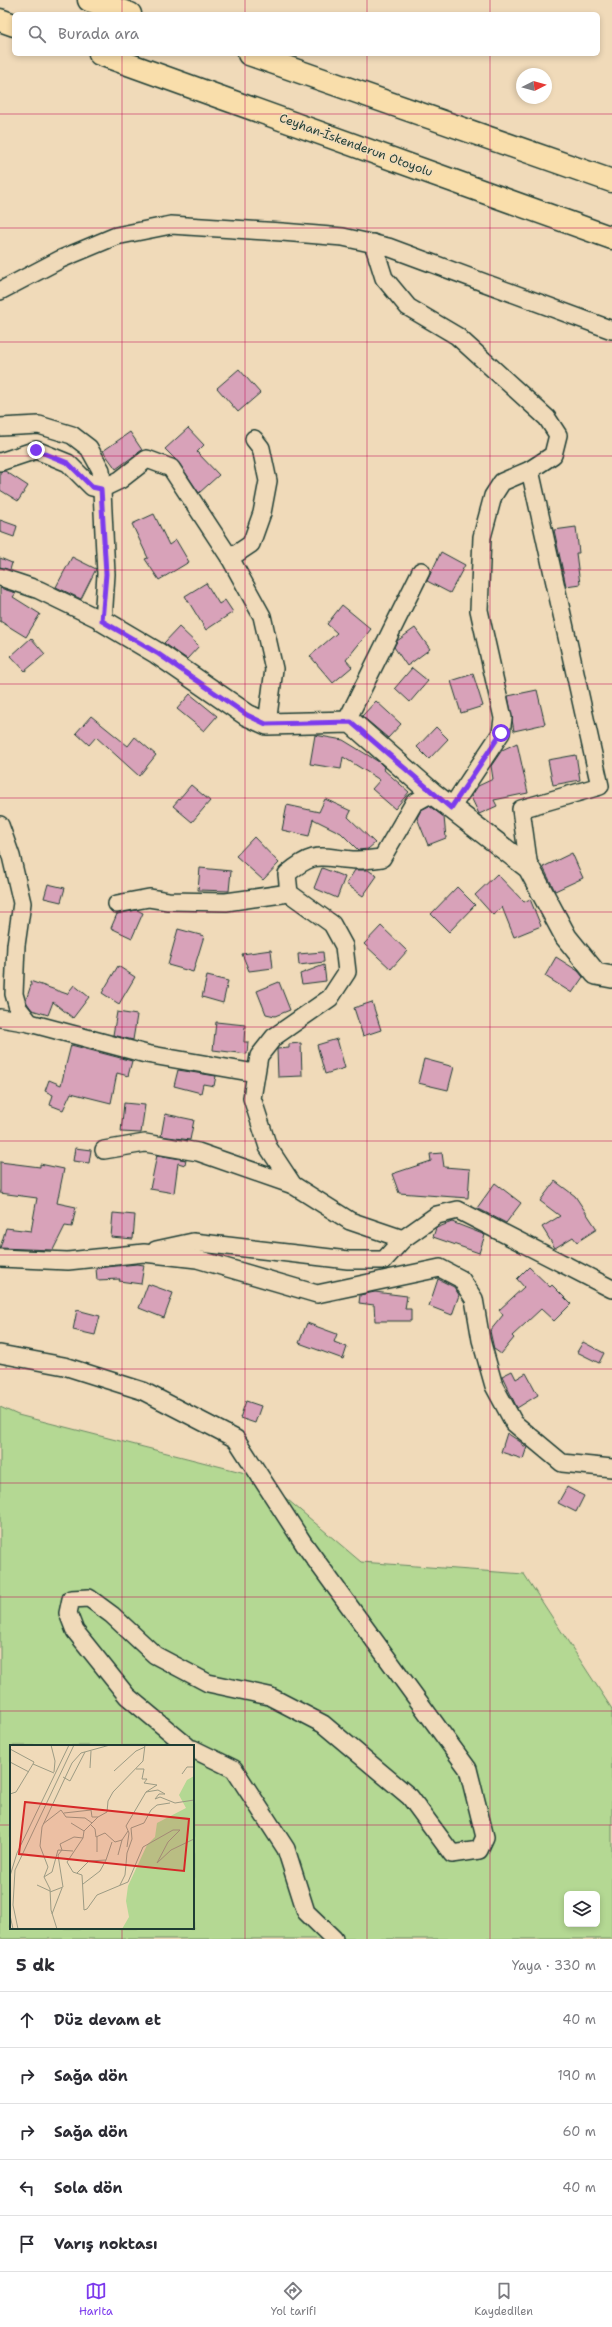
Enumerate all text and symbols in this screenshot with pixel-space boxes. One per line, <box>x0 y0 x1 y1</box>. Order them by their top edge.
search box <box>12 12 600 56</box>
icon: search <box>26 23 48 45</box>
text: Burada ara <box>58 24 139 44</box>
north arrow <box>516 68 552 104</box>
street label: Ceyhan-İskenderun Otoyolu <box>277 110 435 180</box>
route end <box>27 441 45 459</box>
route start <box>492 724 510 742</box>
inset map <box>10 1745 194 1929</box>
map controls <box>564 1891 600 1927</box>
button: layers <box>564 1891 600 1927</box>
text: 5 dk <box>16 1954 55 1976</box>
text: Yaya · 330 m <box>512 1957 596 1974</box>
icon: ahead <box>16 2009 38 2031</box>
text: Düz devam et <box>54 2010 161 2030</box>
text: 40 m <box>562 2011 596 2028</box>
icon: right <box>16 2065 38 2087</box>
text: Sağa dön <box>54 2066 128 2086</box>
text: 190 m <box>557 2067 596 2084</box>
icon: right <box>16 2121 38 2143</box>
text: Sağa dön <box>54 2122 128 2142</box>
text: 60 m <box>563 2123 596 2140</box>
icon: left <box>16 2177 38 2199</box>
text: Sola dön <box>54 2178 123 2198</box>
text: 40 m <box>562 2179 596 2196</box>
icon: arrive <box>16 2233 38 2255</box>
text: Varış noktası <box>54 2234 158 2254</box>
tab: Harita <box>79 2280 113 2319</box>
tab: Yol tarifi <box>271 2280 316 2319</box>
tab: Kaydedilen <box>474 2280 533 2319</box>

